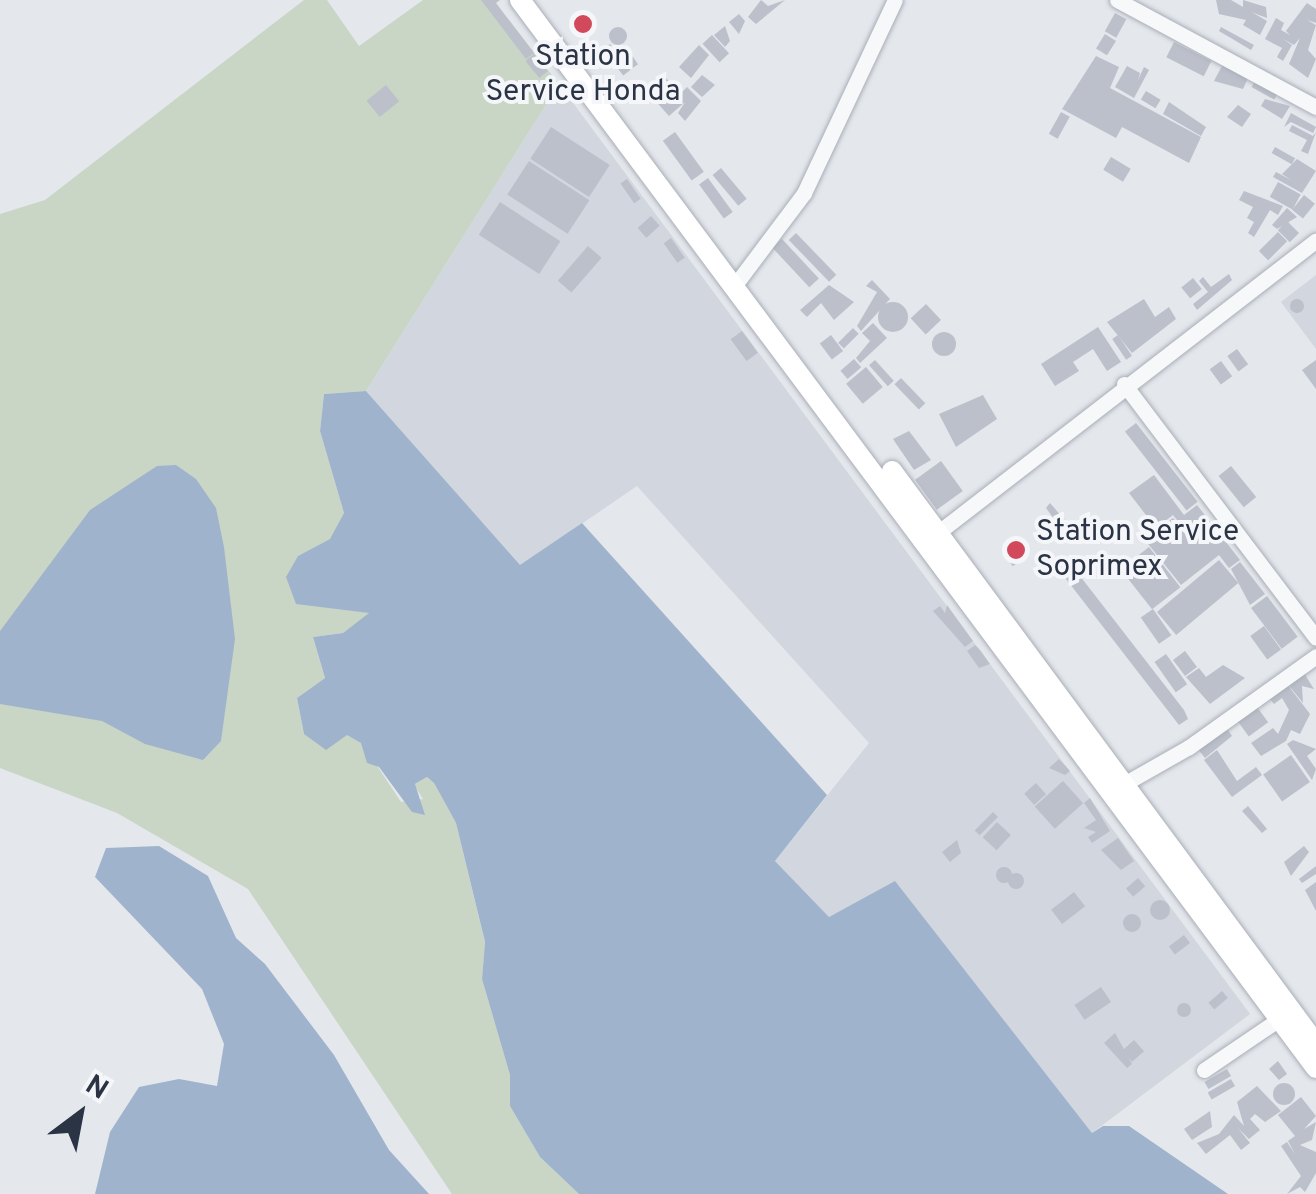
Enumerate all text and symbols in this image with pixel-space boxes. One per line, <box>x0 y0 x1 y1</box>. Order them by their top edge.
marker: Station Service Honda <box>572 13 594 35</box>
place label: Station Service Honda <box>486 40 680 110</box>
place label: Station Service Soprimex <box>1036 515 1239 586</box>
marker: Station Service Soprimex <box>1005 539 1027 561</box>
north arrow <box>30 1064 130 1164</box>
text: N <box>78 1068 114 1109</box>

